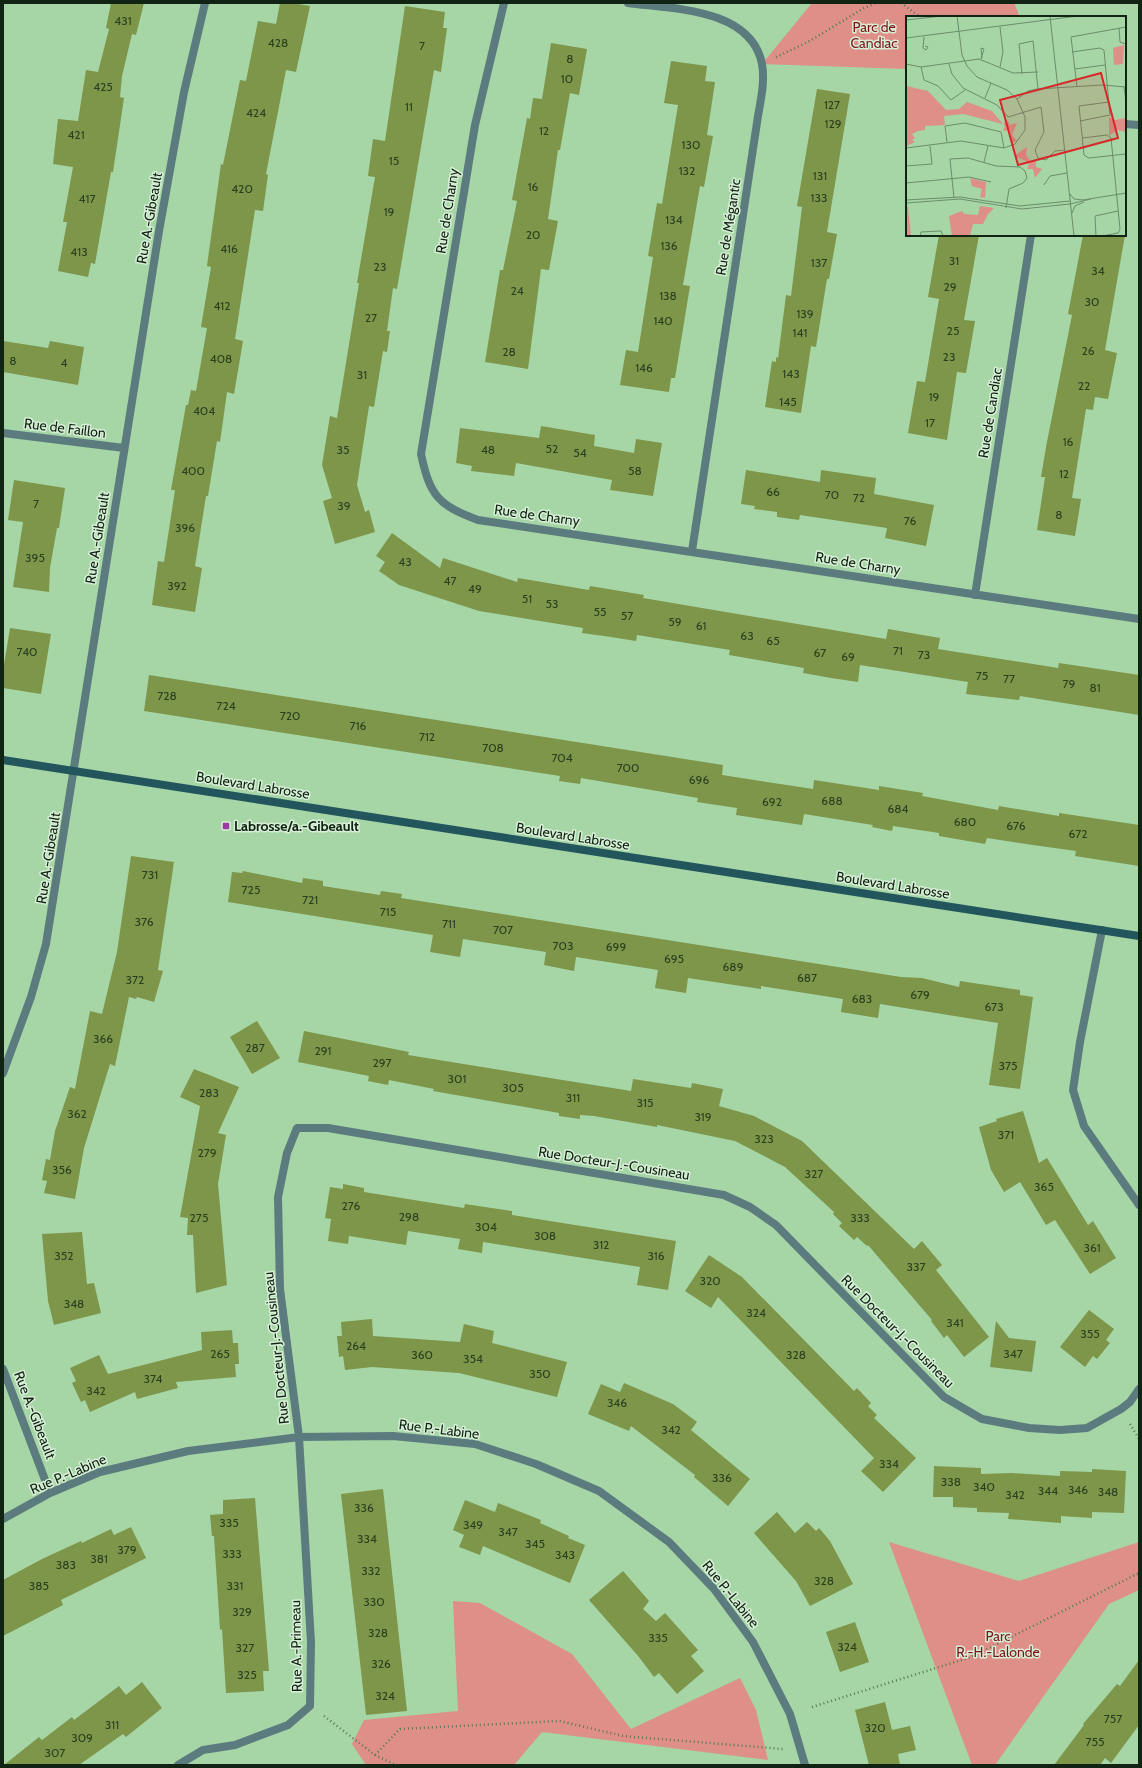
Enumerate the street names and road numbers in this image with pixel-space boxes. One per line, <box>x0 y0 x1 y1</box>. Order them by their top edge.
street label: Rue de Charny <box>431 167 463 255</box>
street label: Rue A.-Gibeault <box>132 171 166 265</box>
street label: Rue de Mégantic <box>711 177 745 277</box>
street label: Rue de Candiac <box>974 367 1006 459</box>
street label: Rue de Faillon <box>23 414 107 442</box>
street label: Rue A.-Gibeault <box>81 491 113 585</box>
street label: Rue de Charny <box>493 500 581 530</box>
street label: Rue de Charny <box>814 547 902 579</box>
street label: Boulevard Labrosse <box>195 767 311 803</box>
street label: Rue A.-Gibeault <box>32 811 64 905</box>
street label: Boulevard Labrosse <box>515 818 631 854</box>
street label: Boulevard Labrosse <box>835 867 951 903</box>
street label: Rue Docteur-J.-Cousineau <box>537 1142 691 1184</box>
street label: Rue Docteur-J.-Cousineau <box>259 1271 293 1425</box>
street label: Rue Docteur-J.-Cousineau <box>838 1271 958 1391</box>
street label: Rue A.-Gibeault <box>10 1369 60 1462</box>
street label: Rue P.-Labine <box>398 1415 480 1443</box>
street label: Rue P.-Labine <box>27 1450 109 1498</box>
street label: Rue P.-Labine <box>698 1557 764 1631</box>
street label: Rue A.-Primeau <box>286 1600 306 1692</box>

